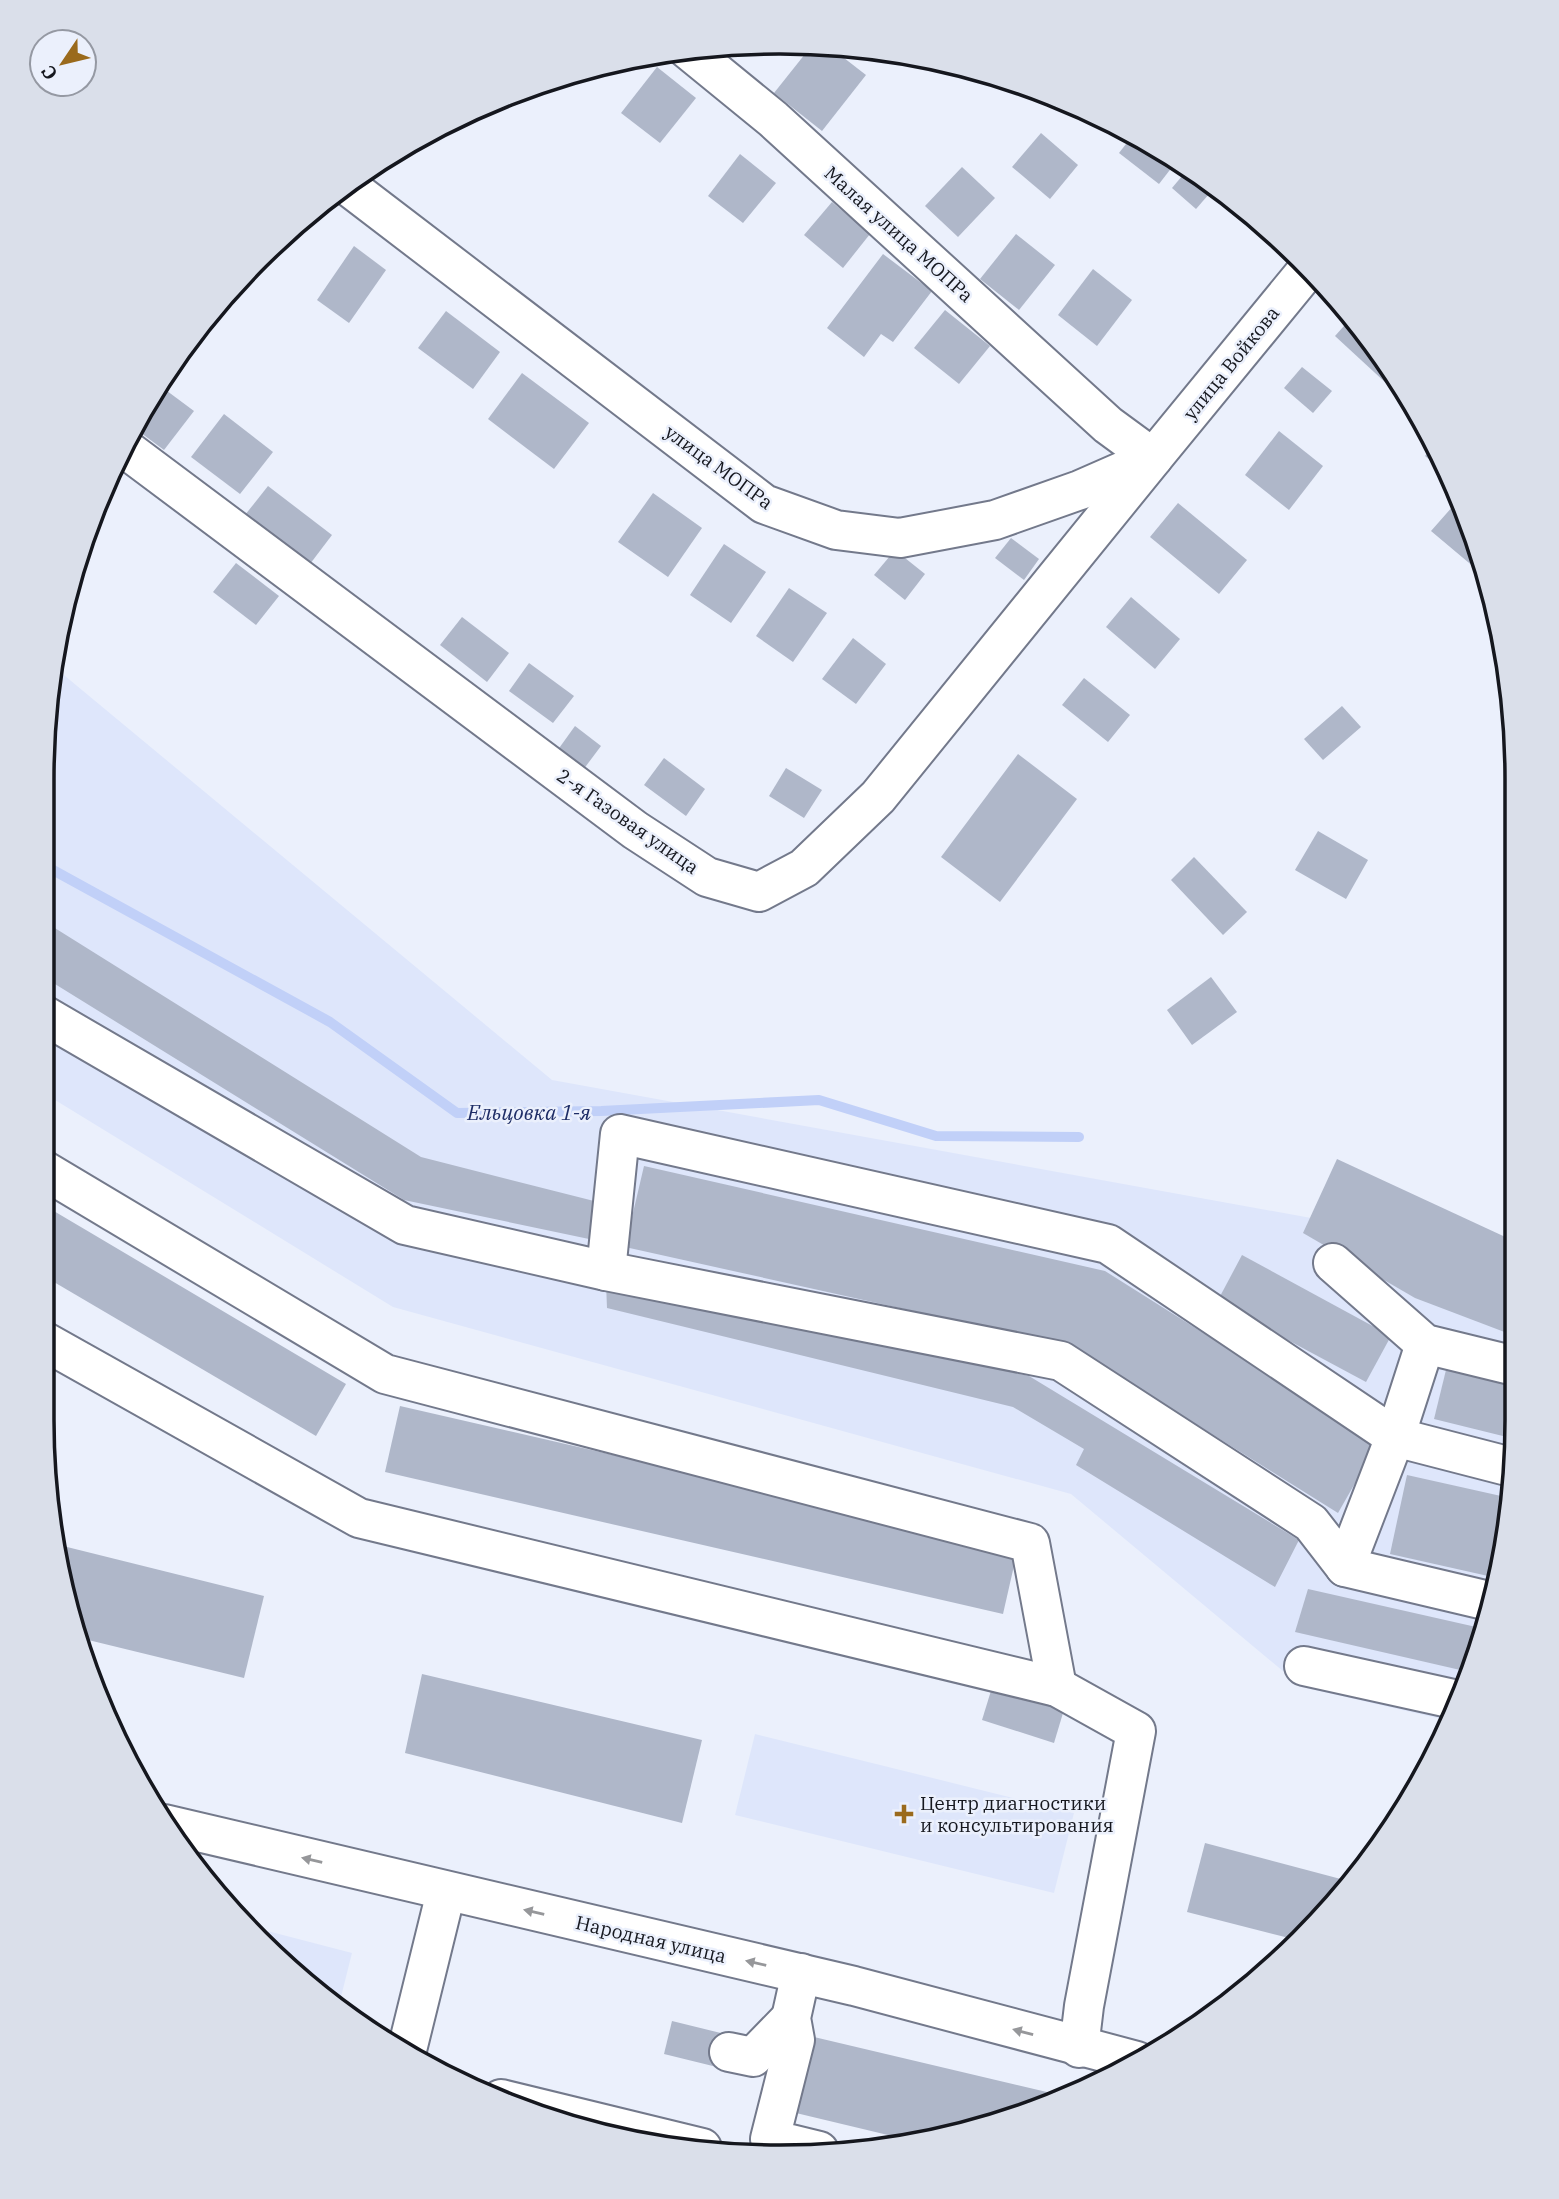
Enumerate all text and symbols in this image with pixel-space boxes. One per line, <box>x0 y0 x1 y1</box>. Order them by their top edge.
north arrow <box>28 28 98 98</box>
text: С <box>36 61 63 85</box>
street label: Малая улица МОПРа <box>820 161 978 307</box>
street label: улица Войкова <box>1178 301 1284 425</box>
street label: улица МОПРа <box>660 420 778 514</box>
street label: 2-я Газовая улица <box>552 763 704 879</box>
water label: Ельцовка 1-я <box>466 1098 591 1126</box>
place label: Центр диагностики и консультирования <box>920 1791 1114 1837</box>
marker: Центр диагностики и консультирования <box>894 1804 914 1824</box>
one-way arrow <box>301 1854 323 1865</box>
one-way arrow <box>523 1906 545 1917</box>
street label: Народная улица <box>573 1910 729 1968</box>
one-way arrow <box>745 1957 767 1968</box>
one-way arrow <box>1012 2027 1033 2037</box>

